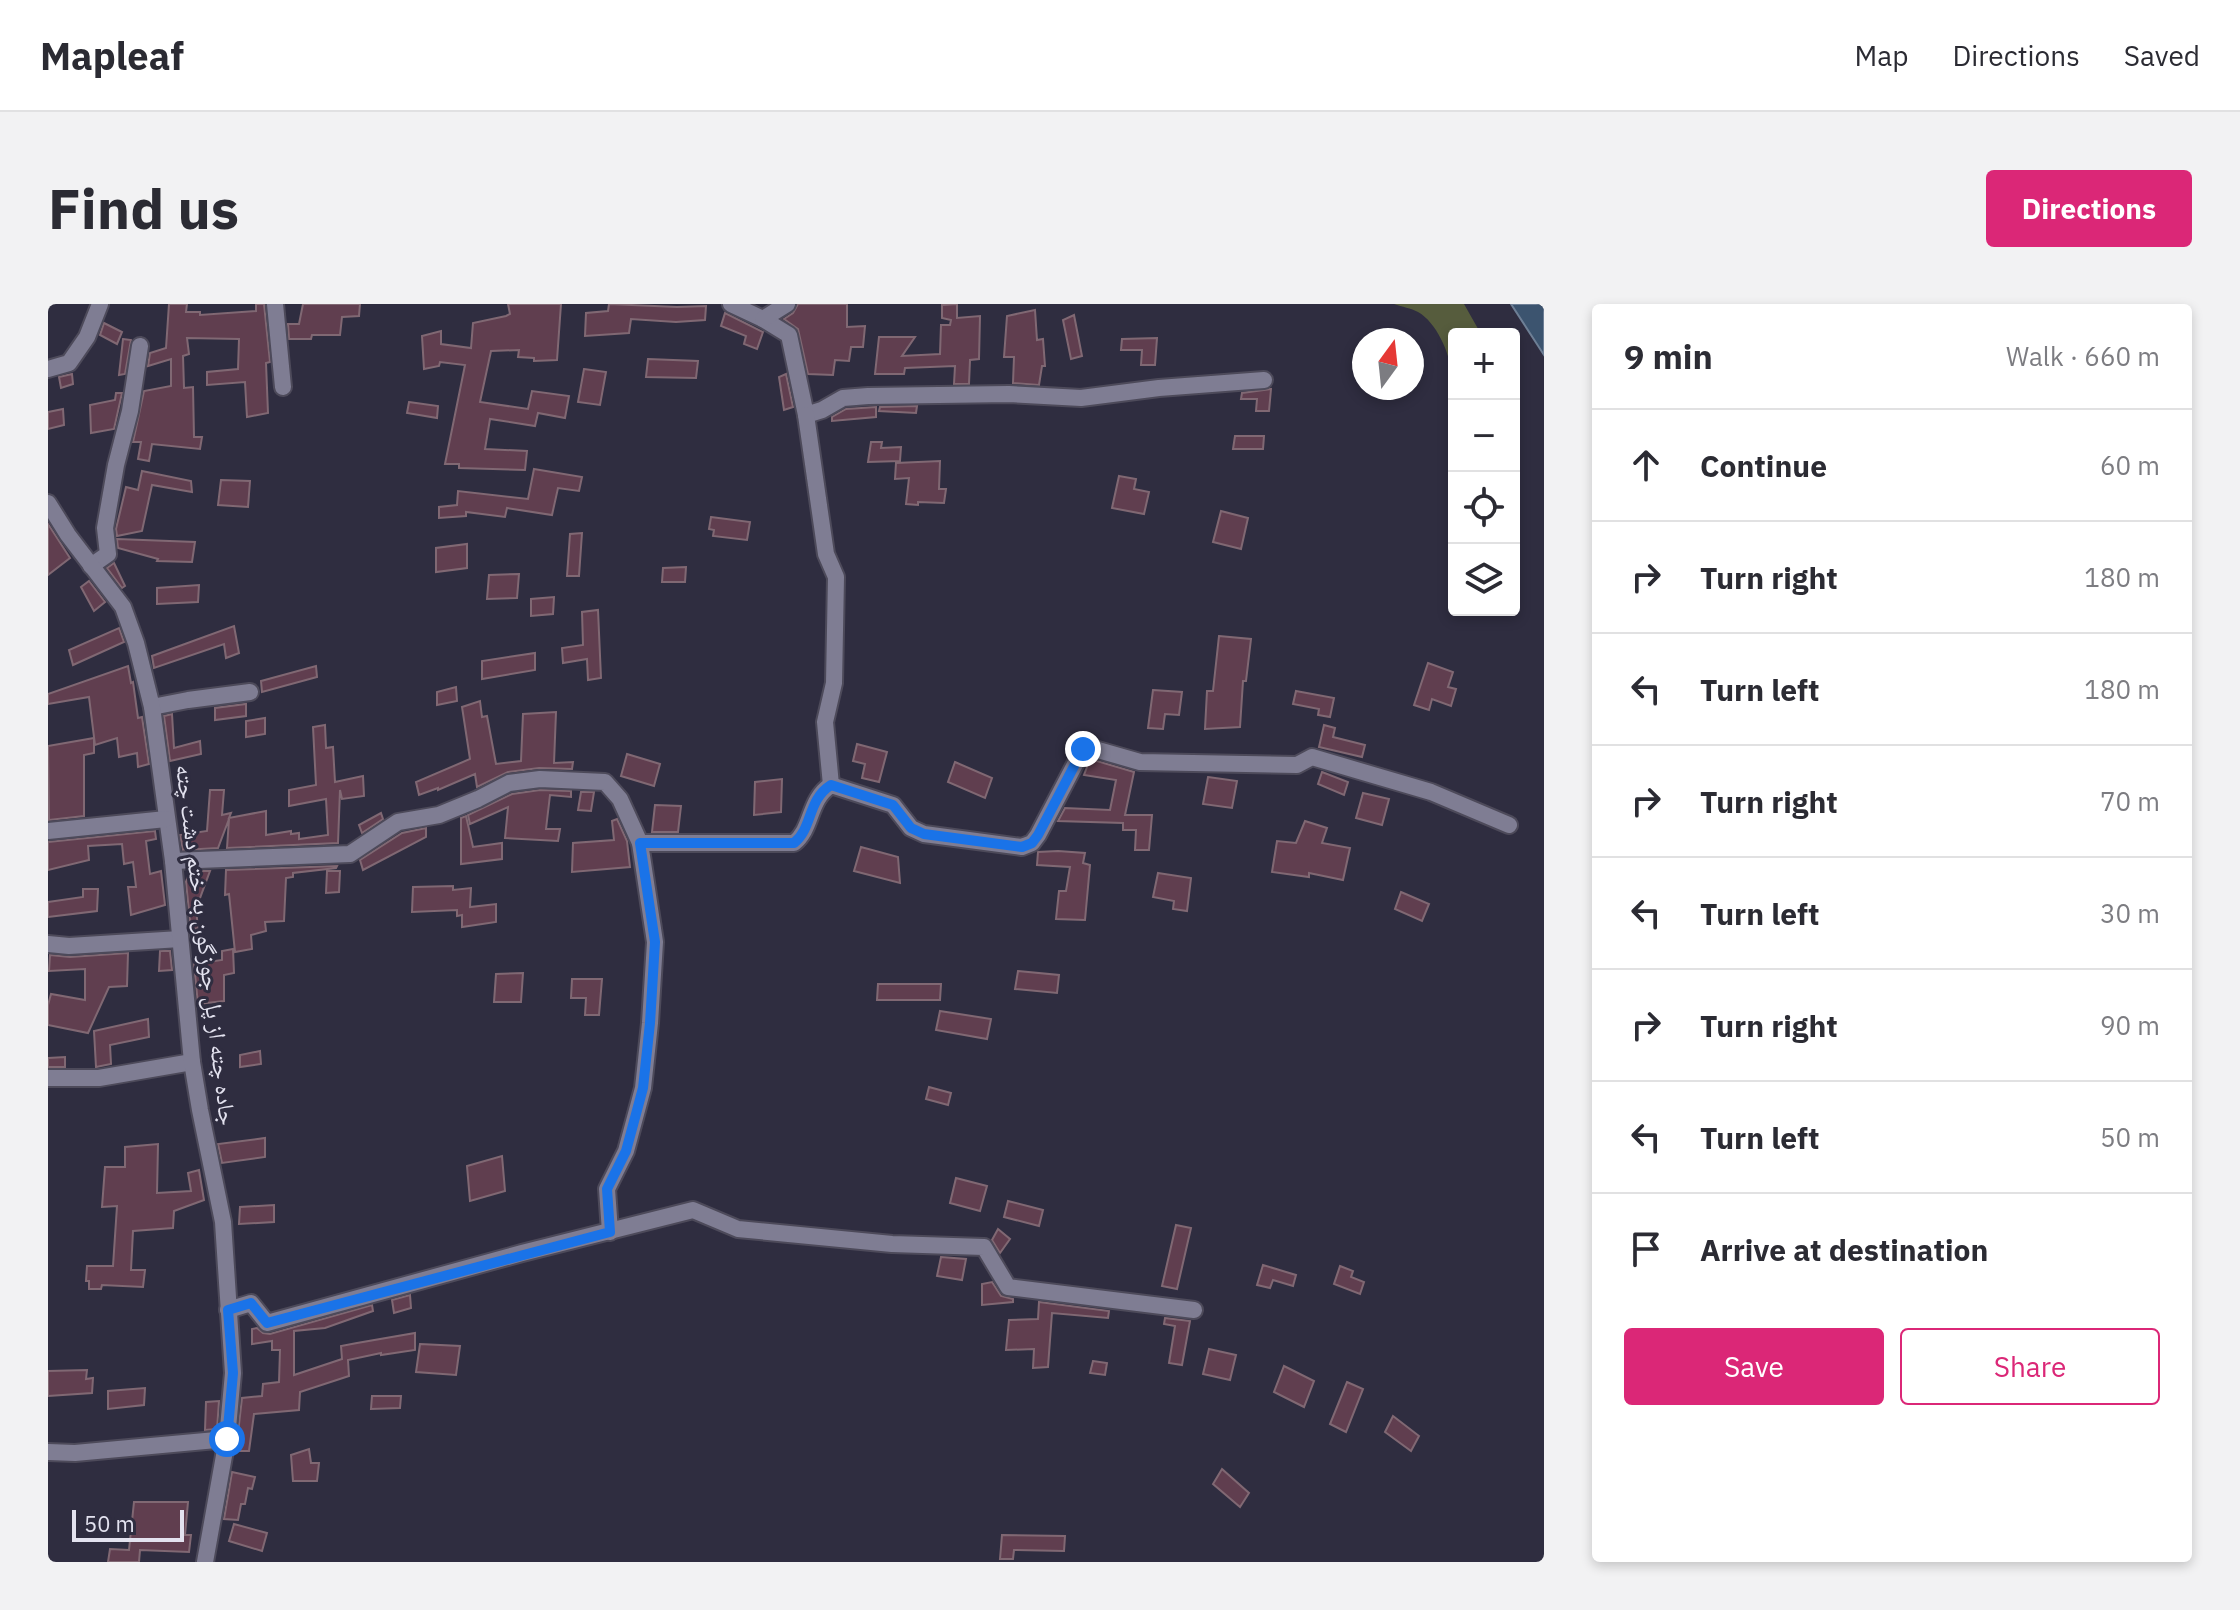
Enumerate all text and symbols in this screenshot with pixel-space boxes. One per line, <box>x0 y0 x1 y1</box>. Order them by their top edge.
text: Mapleaf <box>40 31 184 80</box>
text: Map <box>1854 37 1908 74</box>
text: Directions <box>1952 37 2080 74</box>
text: Saved <box>2124 37 2200 74</box>
button: Directions <box>1986 170 2192 247</box>
text: Find us <box>48 172 239 244</box>
north arrow <box>1352 328 1424 400</box>
map controls <box>1448 328 1520 616</box>
button: + <box>1448 328 1520 400</box>
text: 9 min <box>1624 334 1713 378</box>
text: Walk · 660 m <box>2006 339 2160 373</box>
button: − <box>1448 400 1520 472</box>
icon: ahead <box>1624 443 1668 487</box>
text: Continue <box>1700 446 1827 485</box>
text: 60 m <box>2100 448 2160 482</box>
button: locate <box>1448 472 1520 544</box>
button: layers <box>1448 544 1520 616</box>
icon: right <box>1624 555 1668 599</box>
text: Turn right <box>1700 558 1838 597</box>
text: 180 m <box>2084 560 2160 594</box>
icon: left <box>1624 667 1668 711</box>
text: Turn left <box>1700 670 1819 709</box>
text: 180 m <box>2084 672 2160 706</box>
route end <box>1065 731 1101 767</box>
street label: جاده چته از پل جوزگون به ختم دشت چته <box>168 762 245 1127</box>
icon: right <box>1624 779 1668 823</box>
text: Turn right <box>1700 782 1838 821</box>
text: 70 m <box>2100 784 2160 818</box>
icon: left <box>1624 891 1668 935</box>
text: Turn left <box>1700 894 1819 933</box>
text: 30 m <box>2100 896 2160 930</box>
icon: right <box>1624 1003 1668 1047</box>
text: Turn right <box>1700 1006 1838 1045</box>
text: 90 m <box>2100 1008 2160 1042</box>
icon: left <box>1624 1115 1668 1159</box>
text: Turn left <box>1700 1118 1819 1157</box>
text: 50 m <box>2100 1120 2160 1154</box>
icon: arrive <box>1624 1227 1668 1271</box>
text: Arrive at destination <box>1700 1230 1988 1269</box>
button: Save <box>1624 1328 1884 1405</box>
button: Share <box>1900 1328 2160 1405</box>
route start <box>209 1421 245 1457</box>
scale bar <box>72 1506 184 1542</box>
text: 50 m <box>84 1509 135 1538</box>

